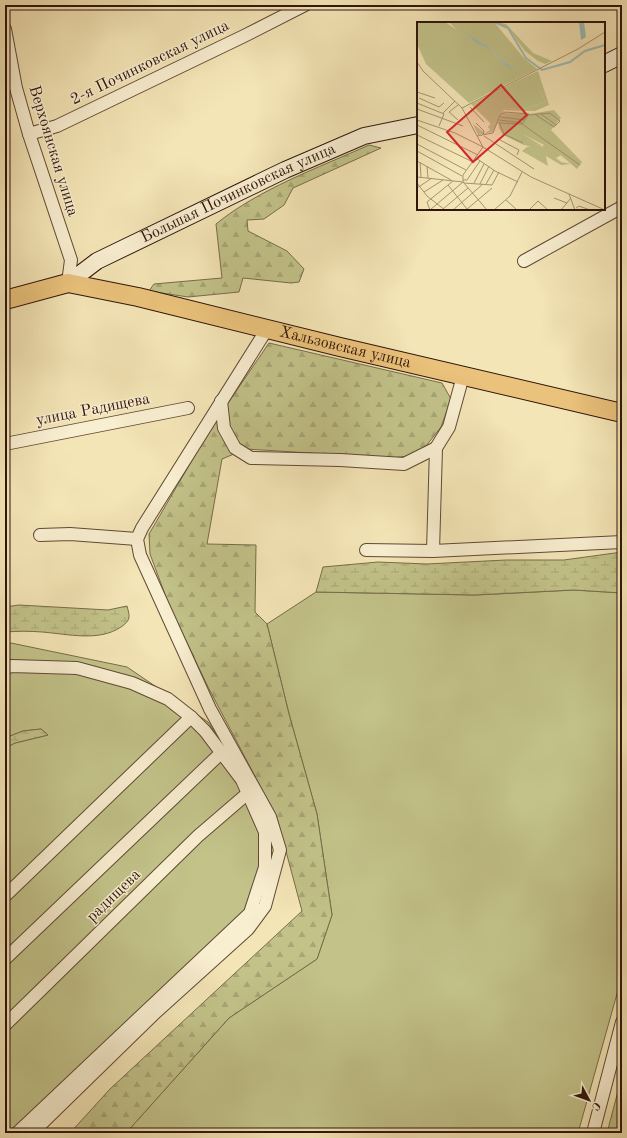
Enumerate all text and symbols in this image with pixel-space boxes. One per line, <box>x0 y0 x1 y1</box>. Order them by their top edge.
street label: 2-я Починковская улица <box>68 18 232 108</box>
inset map <box>417 22 605 210</box>
street label: Верхоянская улица <box>25 84 81 218</box>
street label: Большая Починковская улица <box>139 141 338 246</box>
street label: Хальзовская улица <box>278 324 413 371</box>
street label: улица Радищева <box>35 391 151 429</box>
street label: радищева <box>84 867 144 925</box>
north arrow <box>569 1080 609 1120</box>
text: С <box>589 1099 602 1112</box>

